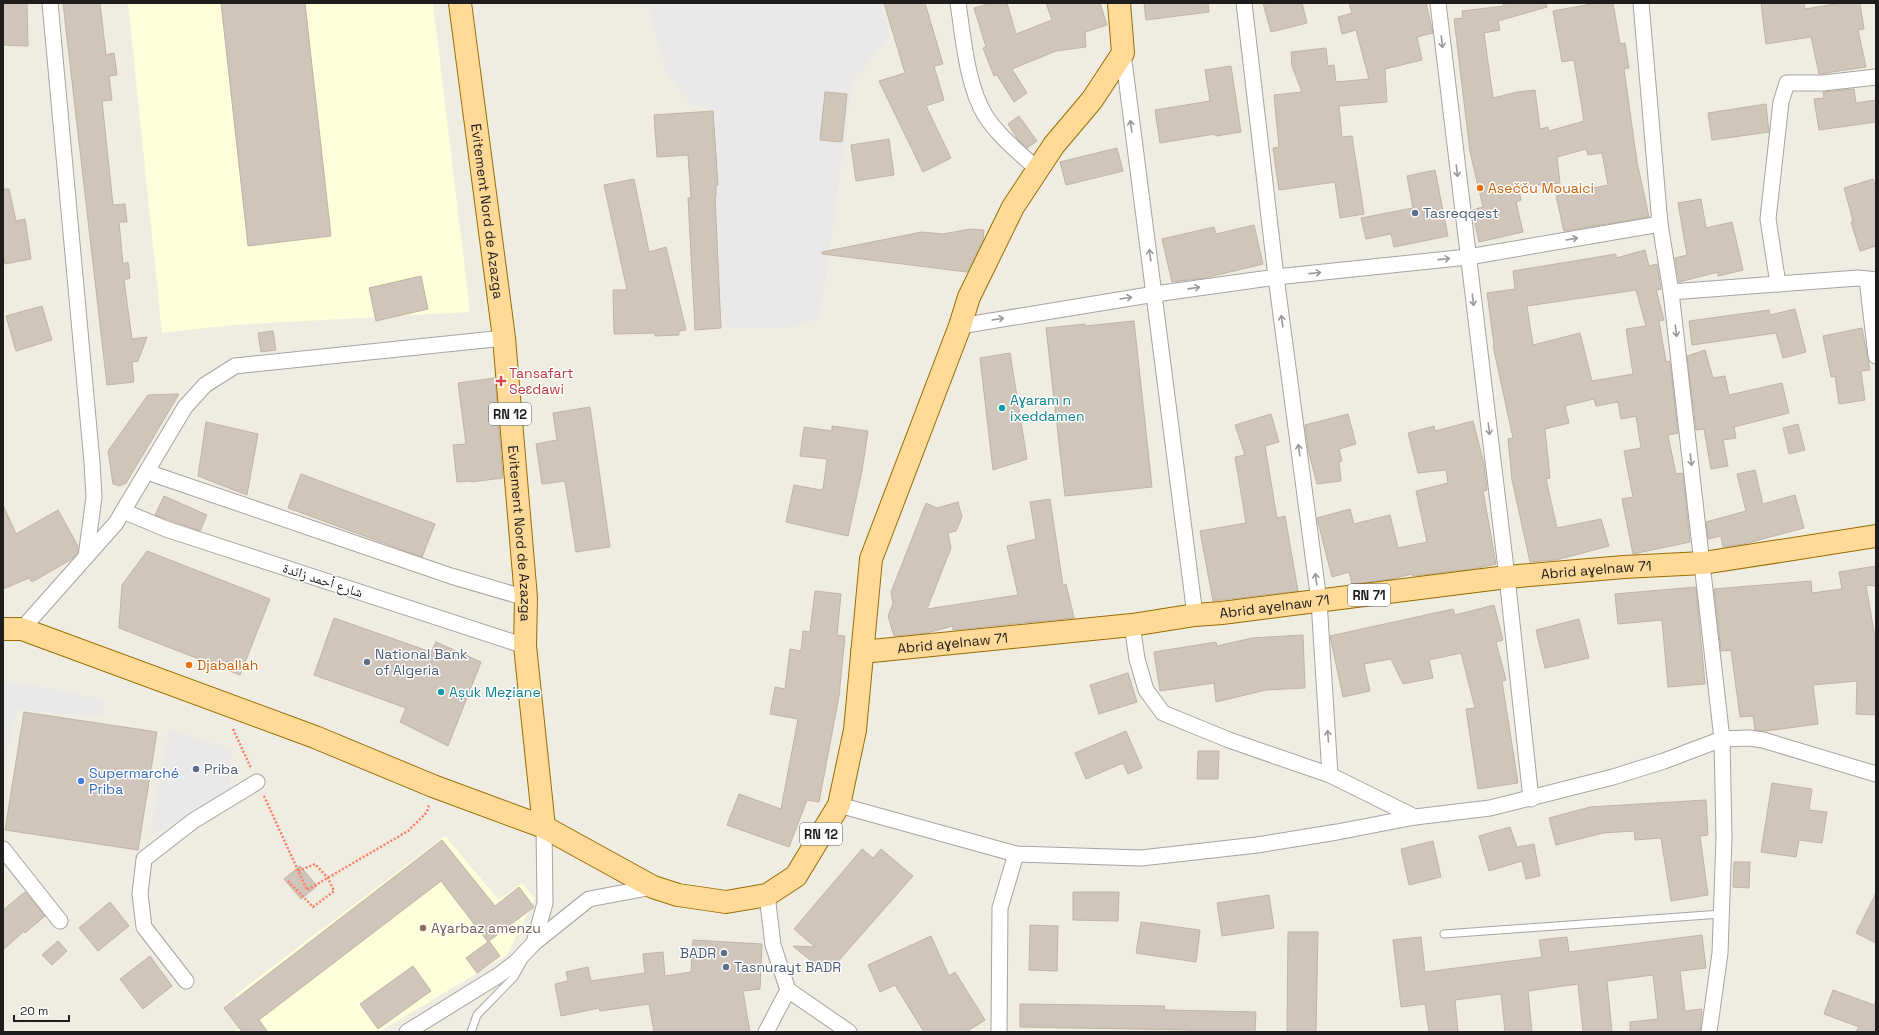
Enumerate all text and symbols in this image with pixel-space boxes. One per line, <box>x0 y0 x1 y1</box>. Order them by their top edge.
one-way arrow <box>1438 35 1446 48</box>
one-way arrow <box>1127 120 1135 133</box>
street label: Evitement Nord de Azazga <box>467 122 508 300</box>
one-way arrow <box>1454 164 1461 177</box>
place label: Asečču Mouaici <box>1488 179 1594 197</box>
marker: Asečču Mouaici <box>1475 183 1485 193</box>
place label: Tasreqqest <box>1423 204 1499 222</box>
marker: Tasreqqest <box>1410 208 1420 218</box>
one-way arrow <box>1565 235 1578 243</box>
one-way arrow <box>1146 249 1154 262</box>
one-way arrow <box>1437 256 1450 263</box>
one-way arrow <box>1308 269 1321 277</box>
one-way arrow <box>1187 285 1200 292</box>
one-way arrow <box>1469 293 1477 306</box>
one-way arrow <box>1120 294 1133 302</box>
one-way arrow <box>991 315 1004 323</box>
one-way arrow <box>1278 315 1286 328</box>
one-way arrow <box>1672 324 1680 337</box>
place label: Tansafart Seɛdawi <box>509 364 573 398</box>
marker: Tansafart Seɛdawi <box>496 376 506 386</box>
place label: Aɣaram n ixeddamen <box>1010 391 1085 425</box>
road number: RN 12 <box>489 403 531 425</box>
marker: Aɣaram n ixeddamen <box>997 403 1007 413</box>
one-way arrow <box>1485 422 1493 435</box>
one-way arrow <box>1295 444 1303 457</box>
street label: Evitement Nord de Azazga <box>504 445 535 622</box>
one-way arrow <box>1687 453 1695 466</box>
street label: Abrid aɣelnaw 71 <box>1540 557 1652 583</box>
street label: شارع أحمد زائدة <box>280 559 365 602</box>
one-way arrow <box>1312 573 1320 586</box>
road number: RN 71 <box>1348 584 1390 606</box>
street label: Abrid aɣelnaw 71 <box>1218 590 1331 622</box>
street label: Abrid aɣelnaw 71 <box>896 628 1009 657</box>
place label: National Bank of Algeria <box>375 645 468 679</box>
place label: Djaballah <box>197 656 258 674</box>
marker: National Bank of Algeria <box>362 657 372 667</box>
marker: Djaballah <box>184 660 194 670</box>
place label: Aṣuk Meẓiane <box>449 683 541 701</box>
marker: Aṣuk Meẓiane <box>436 687 446 697</box>
one-way arrow <box>1324 730 1331 743</box>
place label: Priba <box>204 760 238 778</box>
place label: Supermarché Priba <box>89 764 179 798</box>
marker: Priba <box>191 764 201 774</box>
marker: Supermarché Priba <box>76 776 86 786</box>
road number: RN 12 <box>800 823 842 845</box>
place label: Aɣarbaz amenzu <box>431 919 541 937</box>
marker: Aɣarbaz amenzu <box>418 923 428 933</box>
place label: BADR <box>680 944 716 962</box>
marker: BADR <box>719 948 729 958</box>
place label: Tasnurayt BADR <box>734 958 841 976</box>
marker: Tasnurayt BADR <box>721 962 731 972</box>
scale bar <box>14 997 69 1023</box>
text: 20 m <box>20 1003 48 1019</box>

